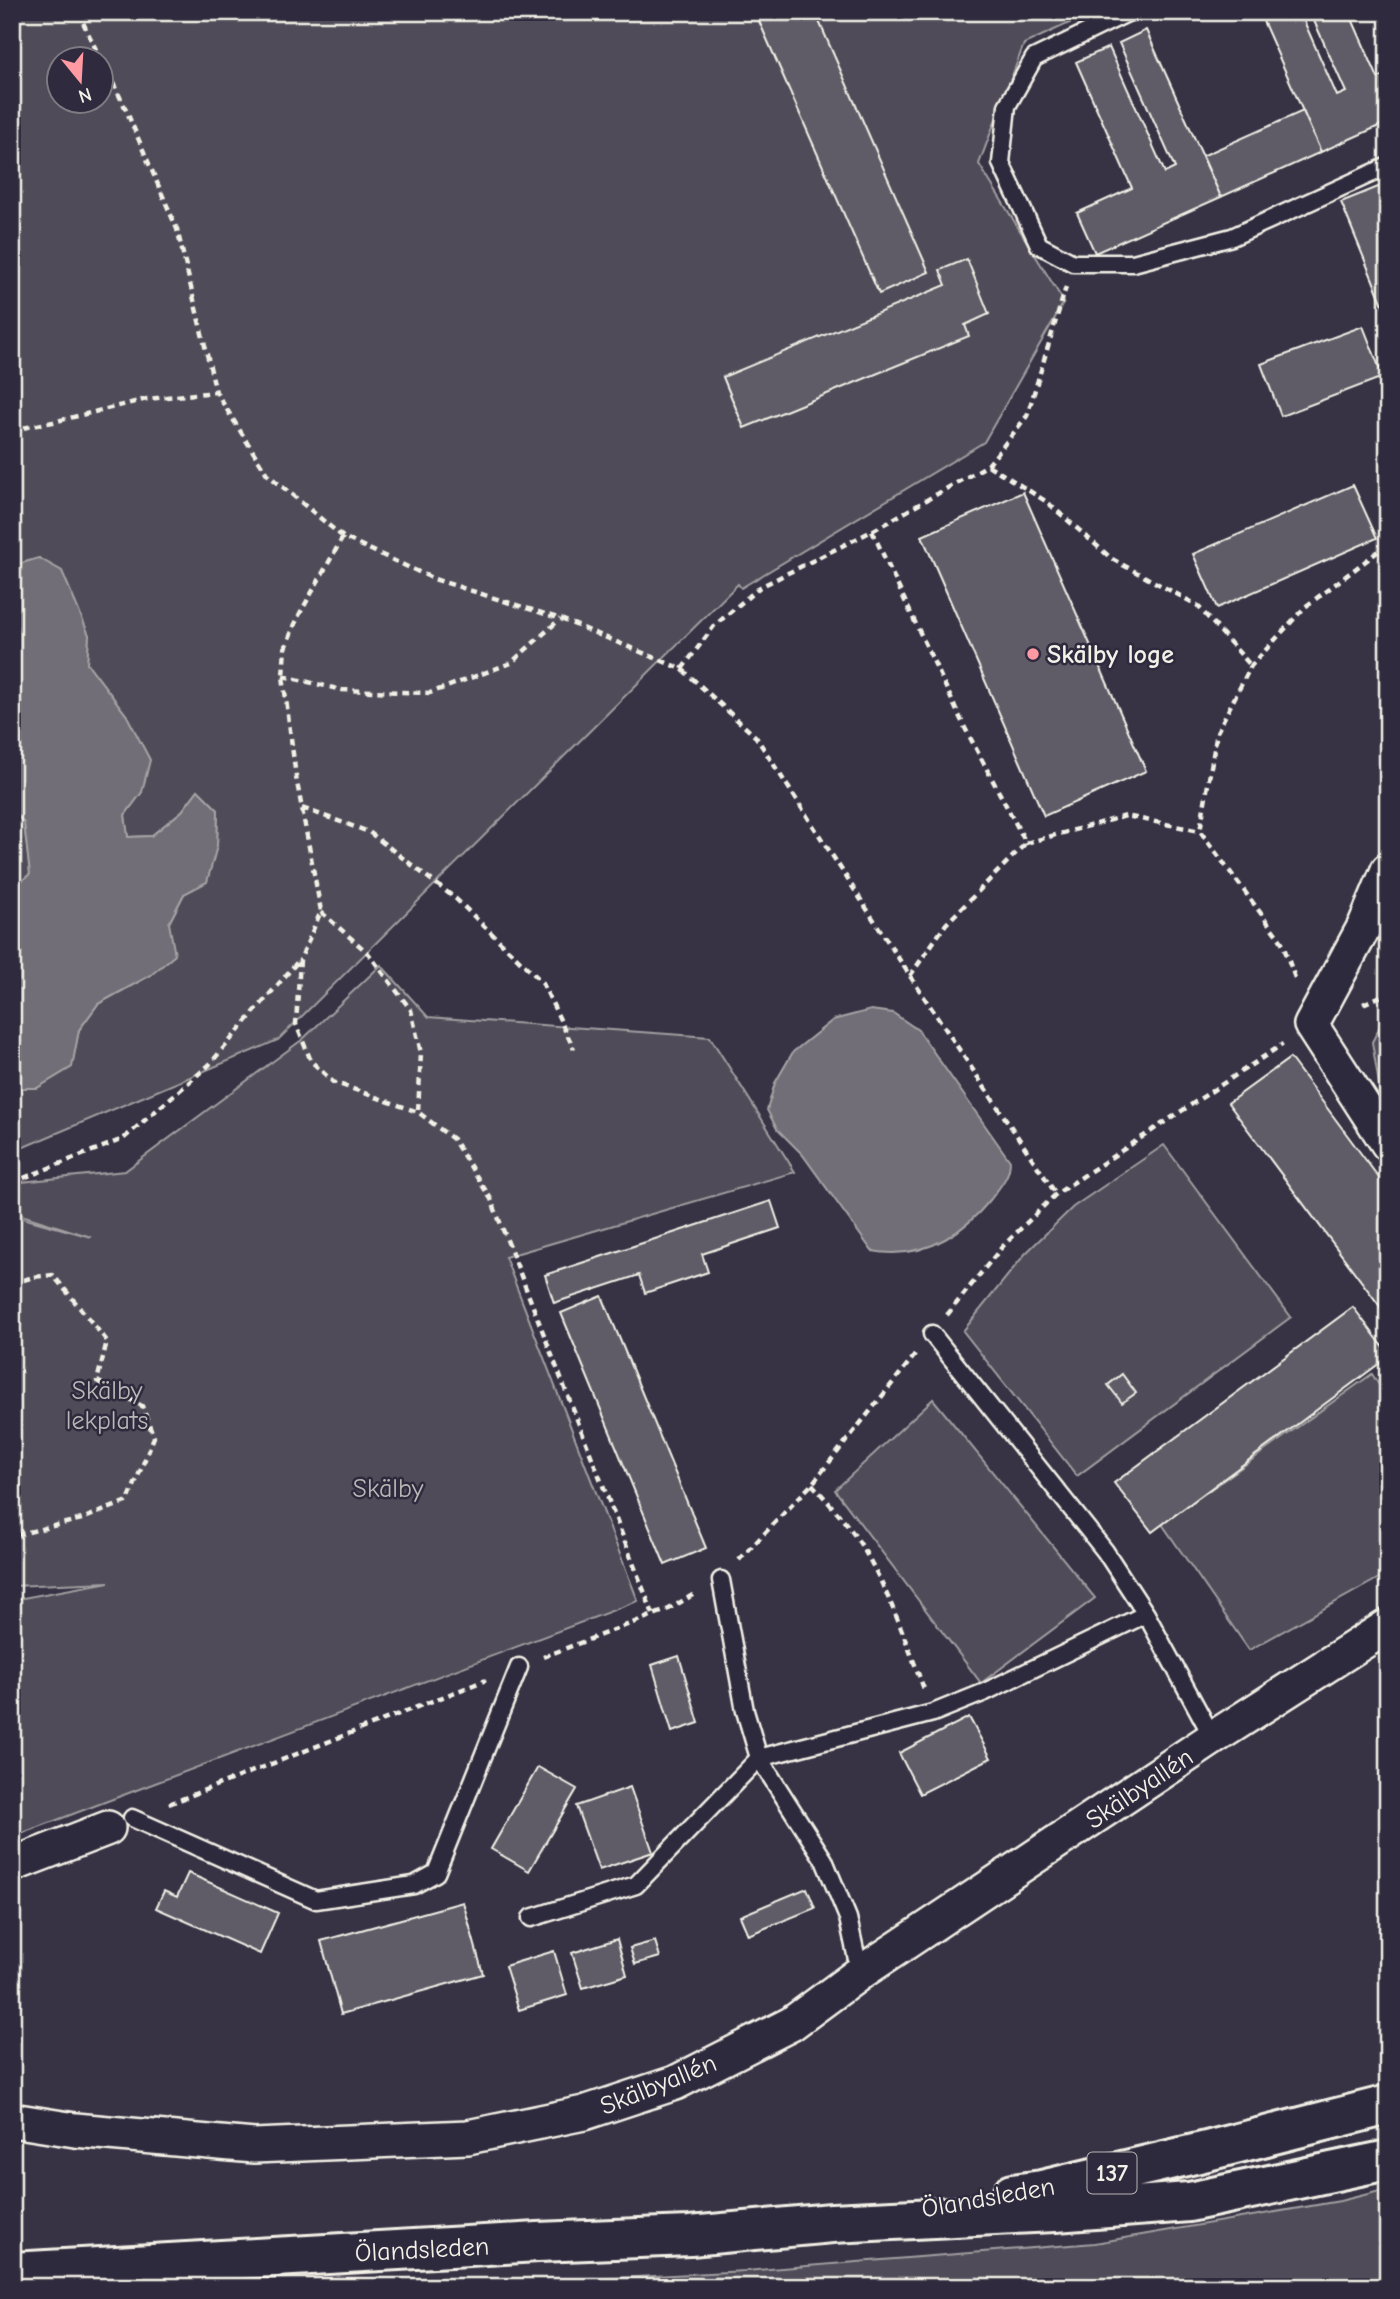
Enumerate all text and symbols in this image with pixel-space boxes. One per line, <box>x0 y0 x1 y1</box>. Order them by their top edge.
north arrow <box>46 46 116 116</box>
text: N <box>76 83 94 108</box>
place label: Skälby loge <box>1047 640 1174 670</box>
marker: Skälby loge <box>1025 646 1041 662</box>
park label: Skälby lekplats <box>66 1376 148 1436</box>
park label: Skälby <box>353 1474 424 1504</box>
street label: Skälbyallén <box>1080 1742 1199 1836</box>
street label: Skälbyallén <box>596 2048 721 2122</box>
road number: 137 <box>1088 2152 1136 2194</box>
street label: Ölandsleden <box>919 2172 1057 2224</box>
street label: Ölandsleden <box>354 2231 490 2269</box>

